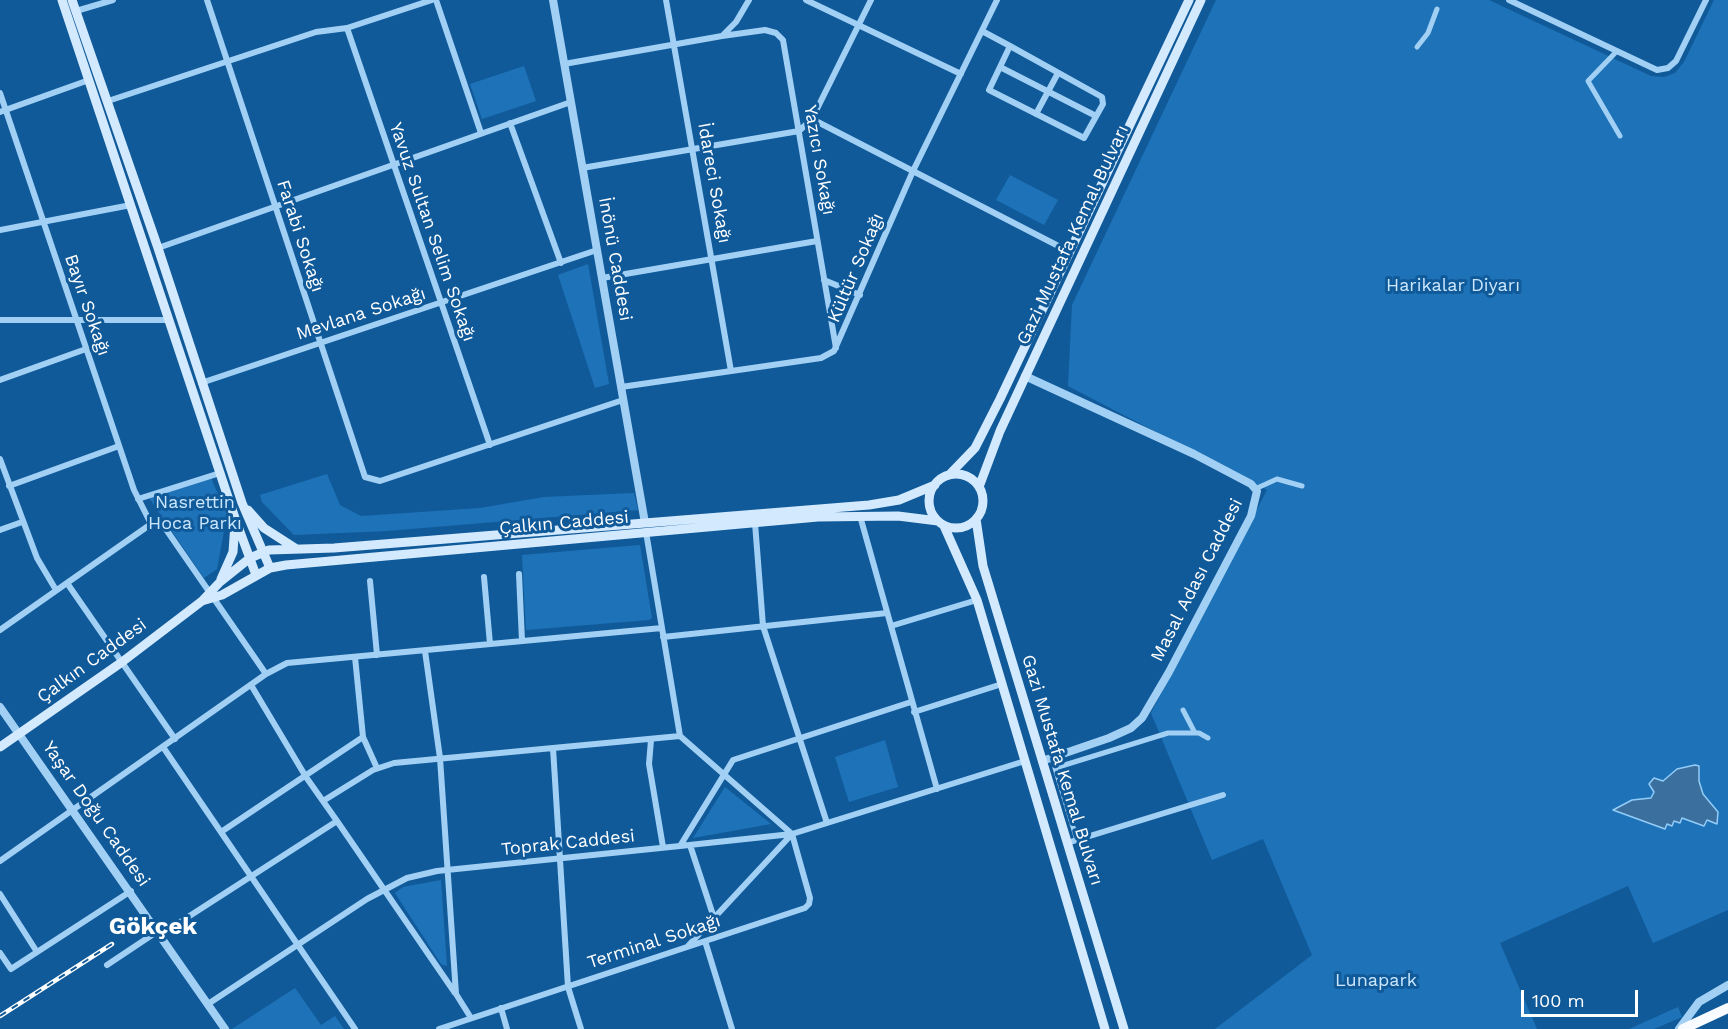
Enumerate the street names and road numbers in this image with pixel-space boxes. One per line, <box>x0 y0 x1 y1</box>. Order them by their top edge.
street label: Yazıcı Sokağı <box>799 103 839 217</box>
street label: Yavuz Sultan Selim Sokağı <box>384 120 480 344</box>
street label: İdareci Sokağı <box>693 121 735 245</box>
street label: Gazi Mustafa Kemal Bulvarı <box>1013 122 1133 348</box>
street label: Farabi Sokağı <box>272 177 328 295</box>
street label: İnönü Caddesi <box>593 195 637 323</box>
street label: Kültür Sokağı <box>823 210 889 326</box>
street label: Bayır Sokağı <box>60 251 114 359</box>
street label: Mevlana Sokağı <box>294 283 428 345</box>
street label: Masal Adası Caddesi <box>1146 495 1248 665</box>
street label: Çalkın Caddesi <box>498 507 630 539</box>
street label: Çalkın Caddesi <box>33 614 151 708</box>
street label: Gazi Mustafa Kemal Bulvarı <box>1017 652 1107 888</box>
street label: Yaşar Doğu Caddesi <box>38 737 154 891</box>
street label: Toprak Caddesi <box>500 825 636 861</box>
street label: Terminal Sokağı <box>585 910 723 974</box>

